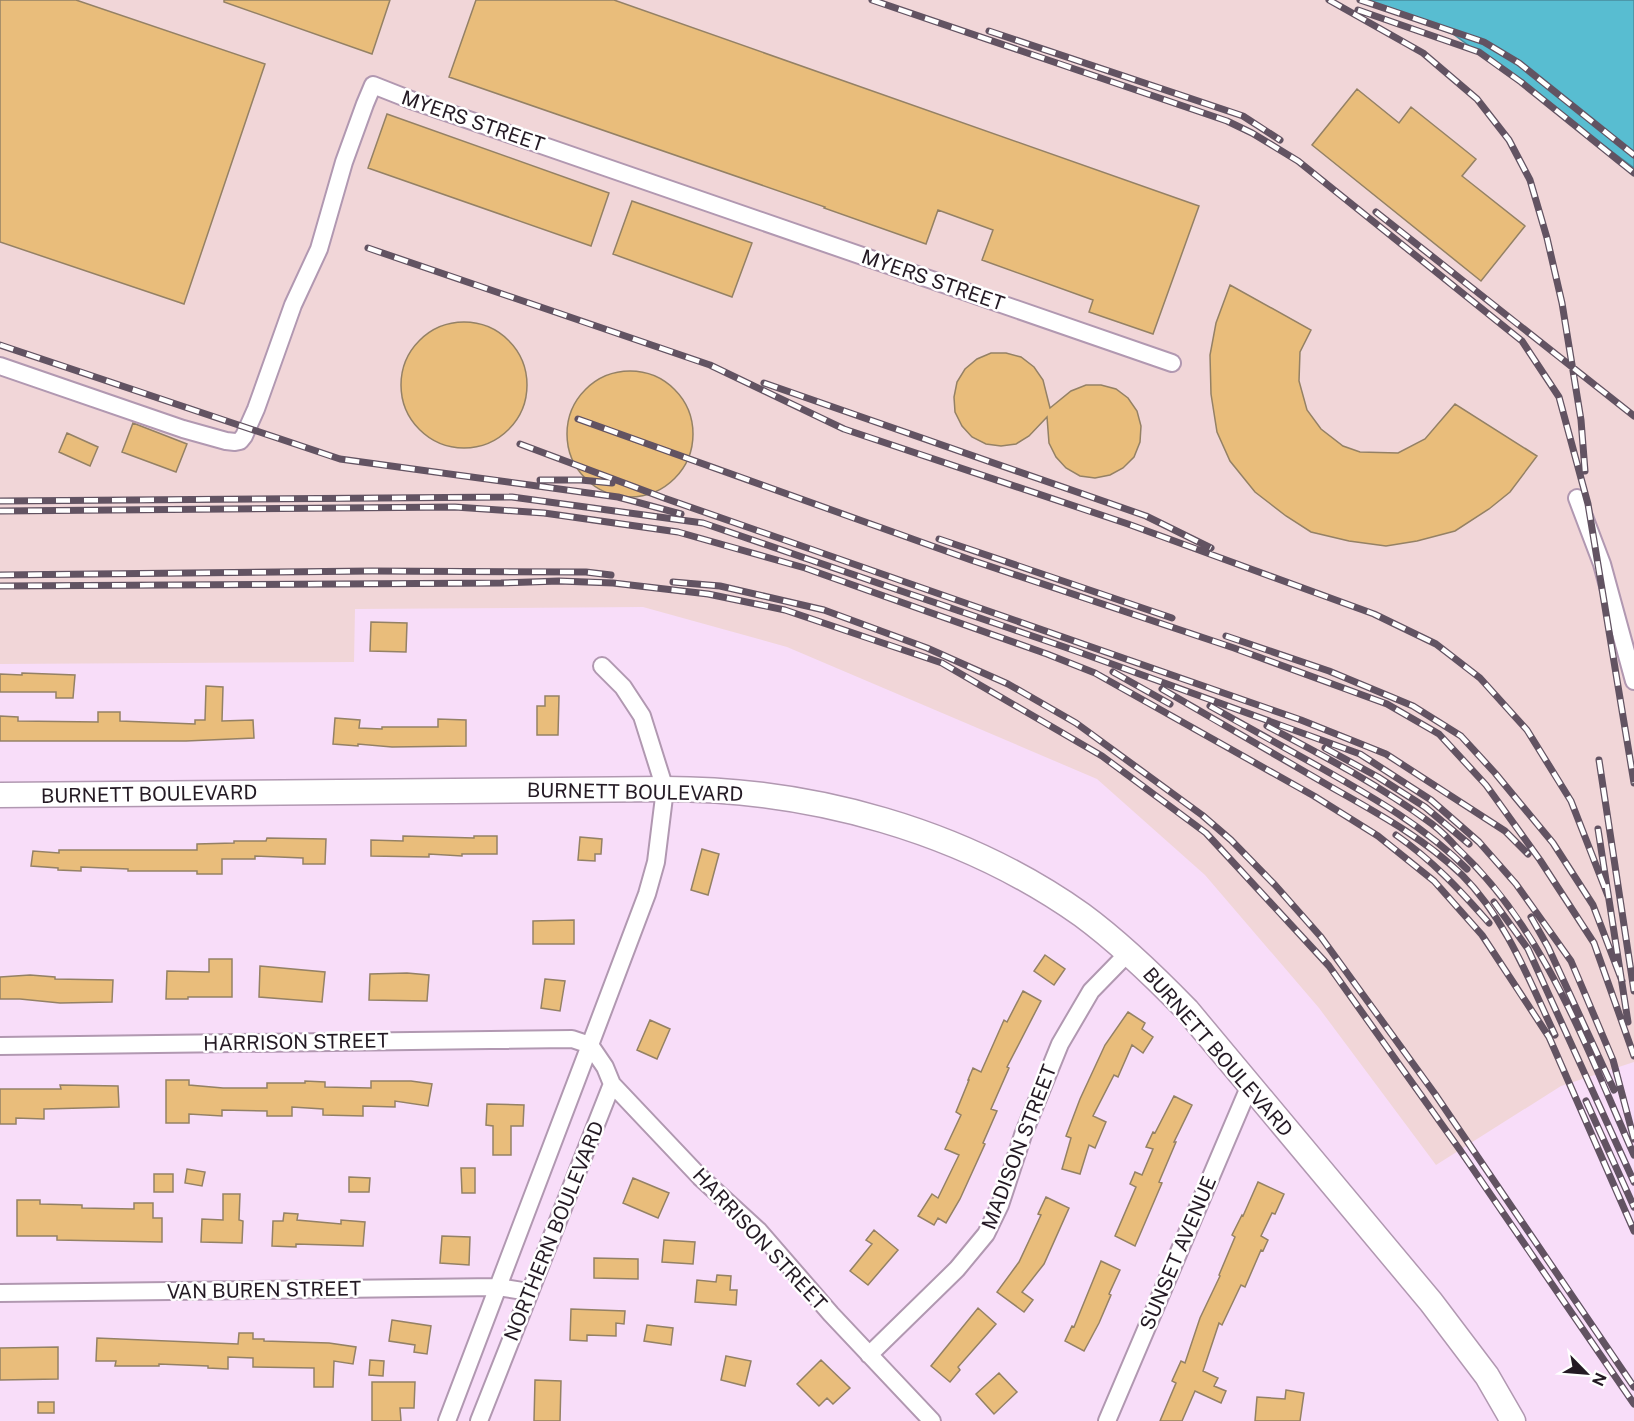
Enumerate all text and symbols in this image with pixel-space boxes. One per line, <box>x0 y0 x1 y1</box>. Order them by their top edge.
street label: MYERS STREET <box>398 85 548 157</box>
street label: MYERS STREET <box>858 244 1008 316</box>
street label: BURNETT BOULEVARD <box>527 778 743 806</box>
street label: BURNETT BOULEVARD <box>41 780 257 808</box>
street label: BURNETT BOULEVARD <box>1138 962 1298 1142</box>
street label: HARRISON STREET <box>203 1028 389 1056</box>
street label: MADISON STREET <box>976 1061 1062 1233</box>
street label: NORTHERN BOULEVARD <box>499 1118 609 1344</box>
street label: HARRISON STREET <box>688 1163 832 1315</box>
street label: SUNSET AVENUE <box>1135 1173 1221 1333</box>
street label: VAN BUREN STREET <box>167 1276 362 1304</box>
north arrow <box>1556 1343 1616 1403</box>
text: N <box>1588 1369 1610 1389</box>

